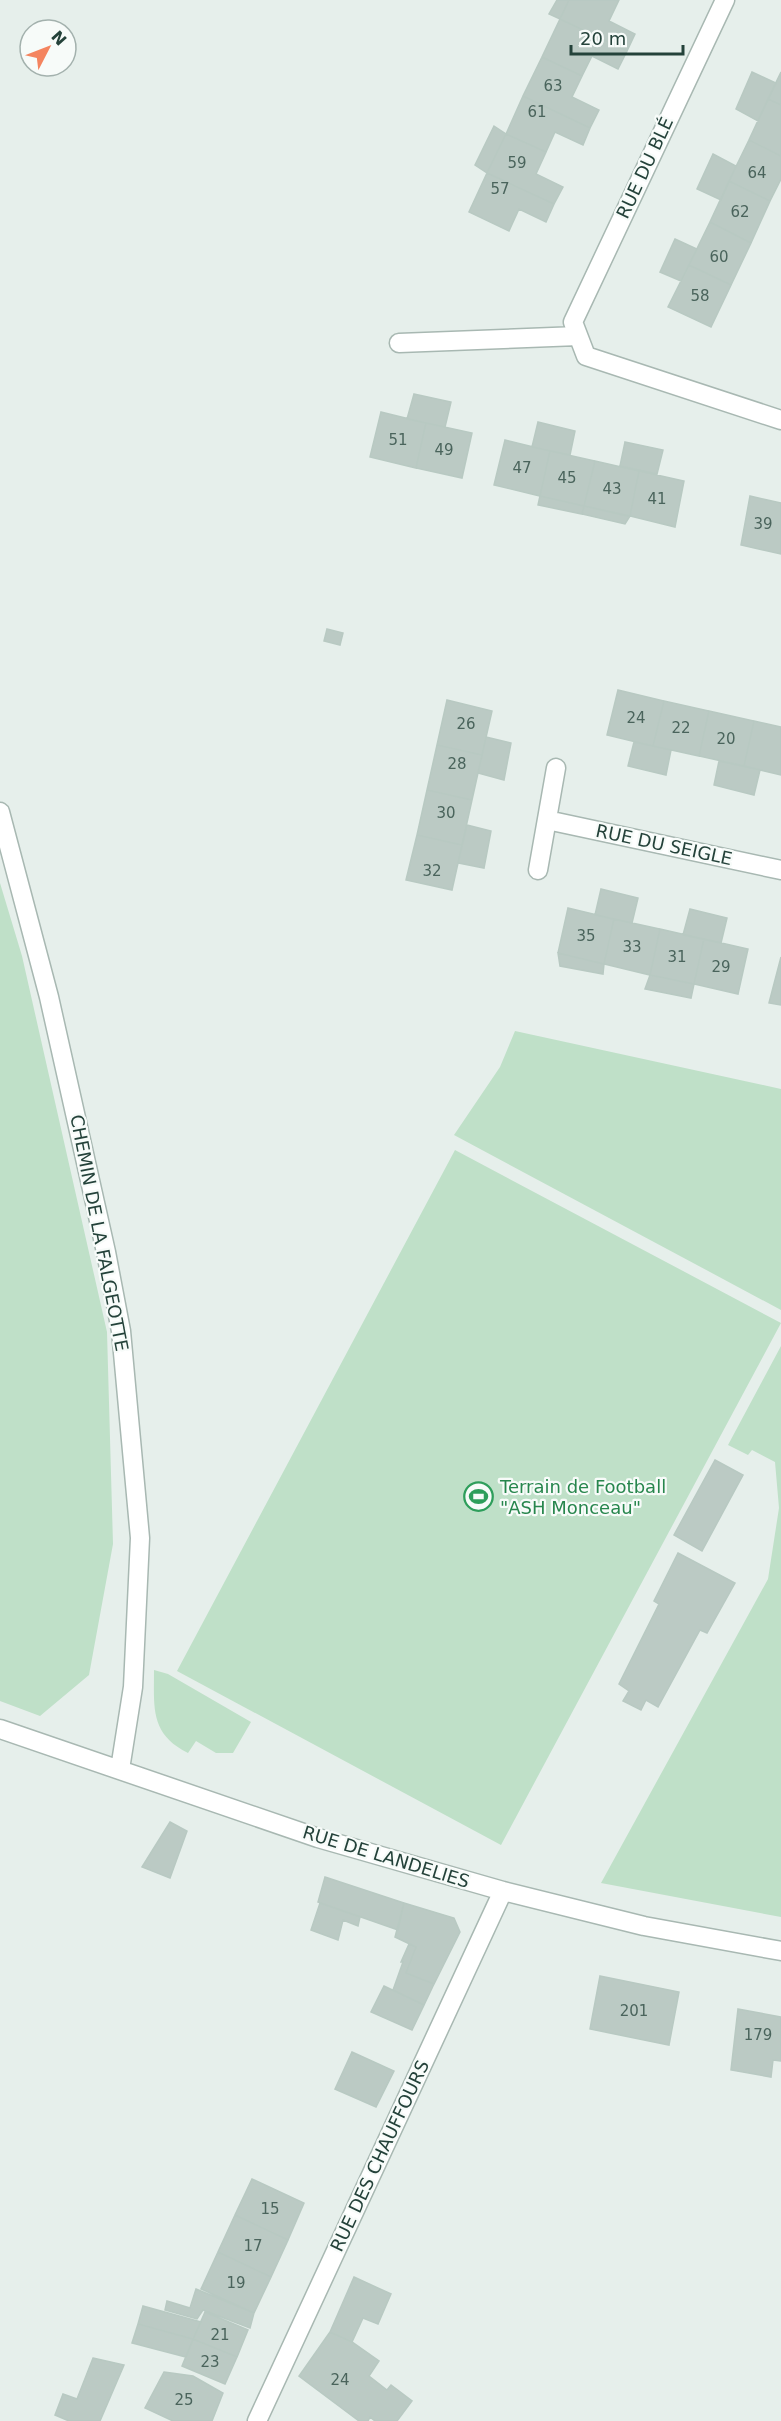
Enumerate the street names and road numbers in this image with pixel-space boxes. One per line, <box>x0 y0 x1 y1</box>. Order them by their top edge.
street label: RUE DU BLÉ <box>612 114 677 222</box>
street label: RUE DU SEIGLE <box>594 820 734 869</box>
street label: CHEMIN DE LA FALGEOTTE <box>66 1113 133 1353</box>
street label: RUE DE LANDELIES <box>300 1821 472 1892</box>
street label: RUE DES CHAUFFOURS <box>326 2057 433 2255</box>

